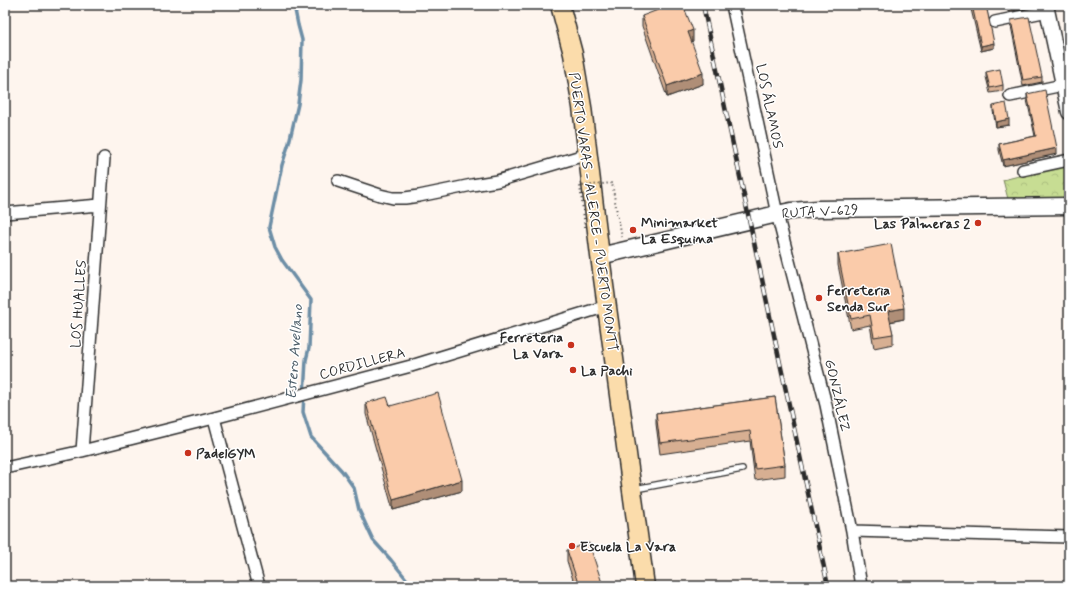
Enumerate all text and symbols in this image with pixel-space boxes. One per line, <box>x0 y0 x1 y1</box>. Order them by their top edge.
street label: LOS ÁLAMOS <box>751 62 787 150</box>
street label: PUERTO VARAS - ALERCE - PUERTO MONTT <box>564 71 622 353</box>
street label: RUTA V-629 <box>781 201 859 223</box>
place label: Minimarket La Esquina <box>641 214 718 248</box>
place label: Las Palmeras 2 <box>874 215 970 233</box>
marker: Las Palmeras 2 <box>973 218 983 228</box>
marker: Minimarket La Esquina <box>628 225 638 235</box>
street label: LOS HUALLES <box>67 259 91 349</box>
place label: Ferreteria Senda Sur <box>827 282 890 316</box>
marker: Ferreteria Senda Sur <box>814 293 824 303</box>
water label: Estero Avellano <box>282 303 308 400</box>
place label: Ferreteria La Vara <box>500 329 564 363</box>
marker: Ferreteria La Vara <box>566 340 576 350</box>
street label: CORDILLERA <box>317 344 407 384</box>
street label: GONZÁLEZ <box>820 358 854 433</box>
place label: La Pachi <box>581 362 632 380</box>
marker: La Pachi <box>568 365 578 375</box>
place label: PadelGYM <box>196 445 256 463</box>
marker: PadelGYM <box>183 448 193 458</box>
place label: Escuela La Vara <box>580 538 676 556</box>
marker: Escuela La Vara <box>567 541 577 551</box>

